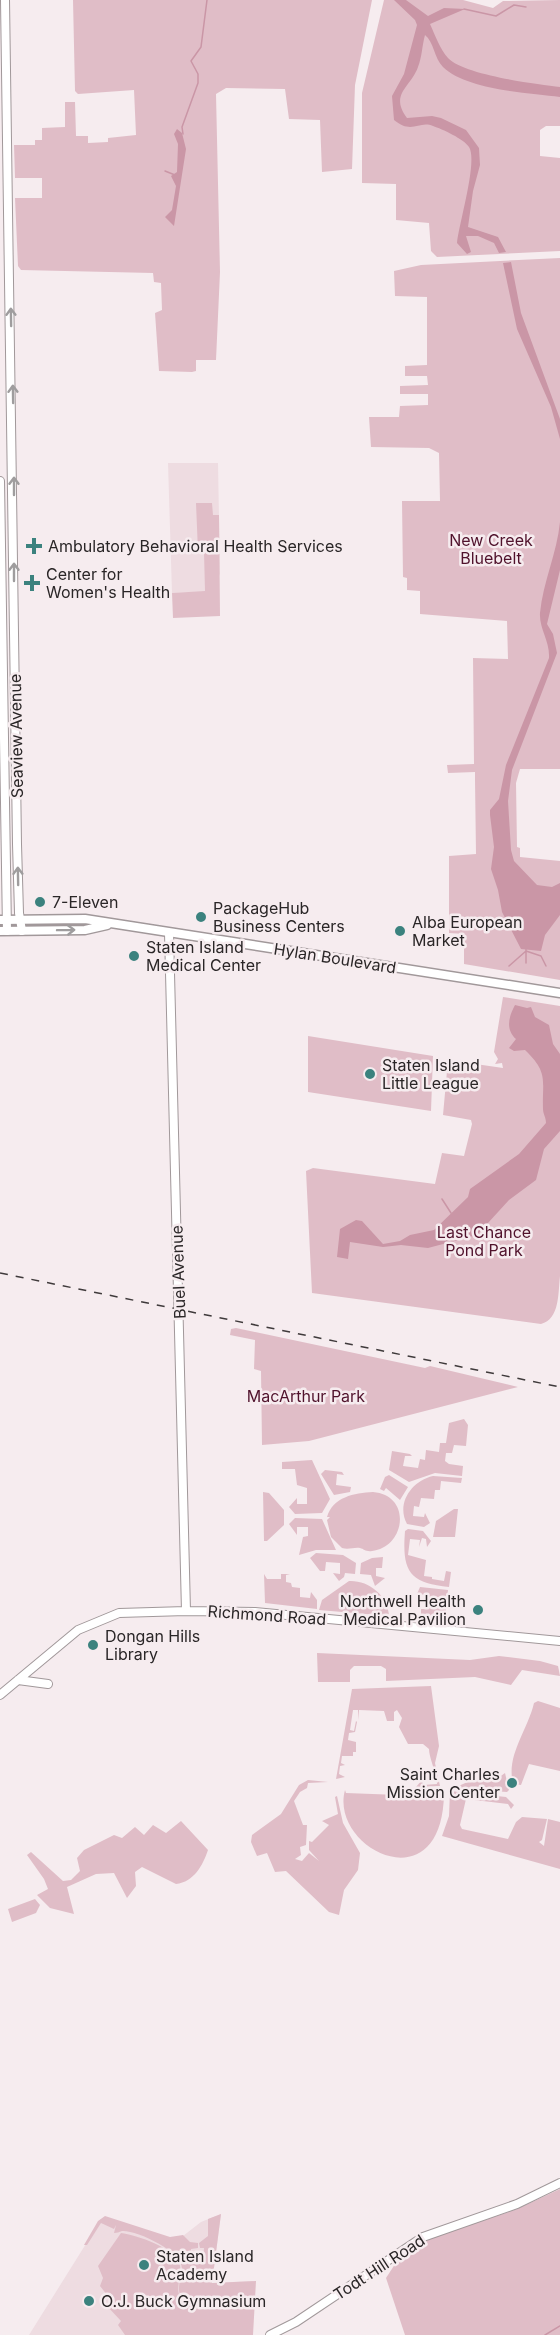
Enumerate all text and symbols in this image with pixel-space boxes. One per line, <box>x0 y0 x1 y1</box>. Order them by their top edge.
one-way arrow <box>6 308 17 328</box>
one-way arrow <box>7 384 18 404</box>
one-way arrow <box>8 476 19 496</box>
park label: New Creek Bluebelt <box>449 530 533 568</box>
place label: Ambulatory Behavioral Health Services <box>48 536 343 556</box>
marker: Ambulatory Behavioral Health Services <box>25 537 43 555</box>
one-way arrow <box>8 562 20 582</box>
place label: Center for Women's Health <box>46 564 170 602</box>
marker: Center for Women's Health <box>23 574 41 592</box>
street label: Seaview Avenue <box>5 674 27 798</box>
one-way arrow <box>12 866 24 886</box>
place label: 7-Eleven <box>52 892 118 912</box>
marker: 7-Eleven <box>33 895 47 909</box>
place label: PackageHub Business Centers <box>213 898 345 936</box>
marker: PackageHub Business Centers <box>194 910 208 924</box>
place label: Alba European Market <box>412 912 523 950</box>
one-way arrow <box>56 924 76 936</box>
marker: Alba European Market <box>393 924 407 938</box>
place label: Staten Island Medical Center <box>146 937 261 975</box>
street label: Hylan Boulevard <box>272 938 398 978</box>
marker: Staten Island Medical Center <box>127 949 141 963</box>
place label: Staten Island Little League <box>382 1055 480 1093</box>
marker: Staten Island Little League <box>363 1067 377 1081</box>
park label: Last Chance Pond Park <box>437 1222 531 1260</box>
street label: Buel Avenue <box>166 1225 190 1319</box>
park label: MacArthur Park <box>247 1386 365 1406</box>
place label: Northwell Health Medical Pavilion <box>340 1591 466 1629</box>
street label: Richmond Road <box>207 1601 327 1629</box>
marker: Northwell Health Medical Pavilion <box>471 1603 485 1617</box>
place label: Dongan Hills Library <box>105 1626 200 1664</box>
marker: Dongan Hills Library <box>86 1638 100 1652</box>
place label: Saint Charles Mission Center <box>386 1764 500 1802</box>
marker: Saint Charles Mission Center <box>505 1776 519 1790</box>
street label: Todt Hill Road <box>330 2230 428 2304</box>
place label: Staten Island Academy <box>156 2246 254 2284</box>
marker: Staten Island Academy <box>137 2258 151 2272</box>
place label: O.J. Buck Gymnasium <box>101 2291 266 2311</box>
marker: O.J. Buck Gymnasium <box>82 2294 96 2308</box>

